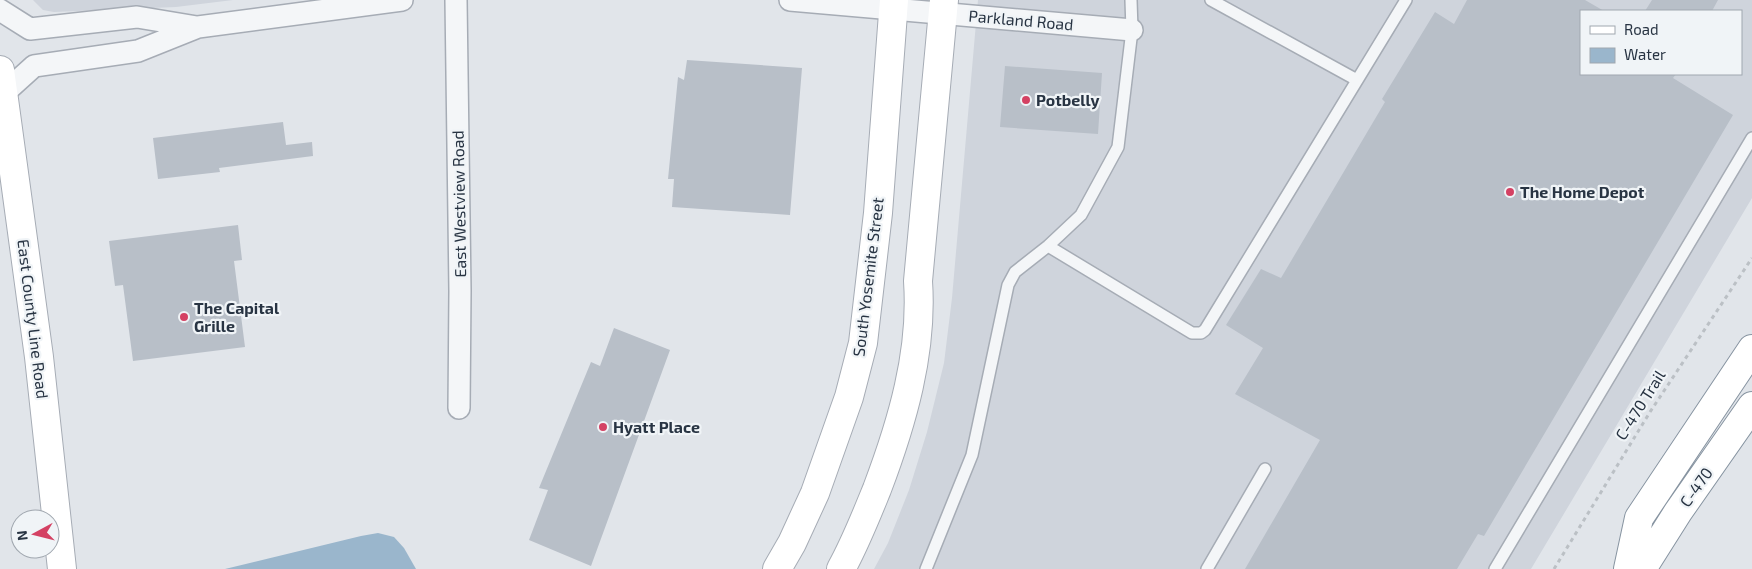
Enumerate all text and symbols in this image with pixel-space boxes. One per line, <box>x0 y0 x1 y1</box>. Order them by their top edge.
street label: Parkland Road <box>968 5 1074 34</box>
legend <box>1580 10 1742 75</box>
text: Road <box>1624 20 1659 38</box>
text: Water <box>1624 45 1666 63</box>
place label: Potbelly <box>1036 90 1099 110</box>
marker: Potbelly <box>1020 94 1032 106</box>
street label: East Westview Road <box>448 130 469 278</box>
place label: The Home Depot <box>1520 182 1645 201</box>
marker: The Home Depot <box>1504 186 1516 198</box>
street label: South Yosemite Street <box>848 196 887 358</box>
street label: East County Line Road <box>14 238 53 400</box>
place label: The Capital Grille <box>194 298 280 335</box>
marker: The Capital Grille <box>178 311 190 323</box>
street label: C-470 Trail <box>1611 366 1669 443</box>
place label: Hyatt Place <box>613 417 700 437</box>
marker: Hyatt Place <box>597 421 609 433</box>
street label: C-470 <box>1675 463 1716 510</box>
north arrow <box>10 509 60 559</box>
text: N <box>13 530 31 542</box>

